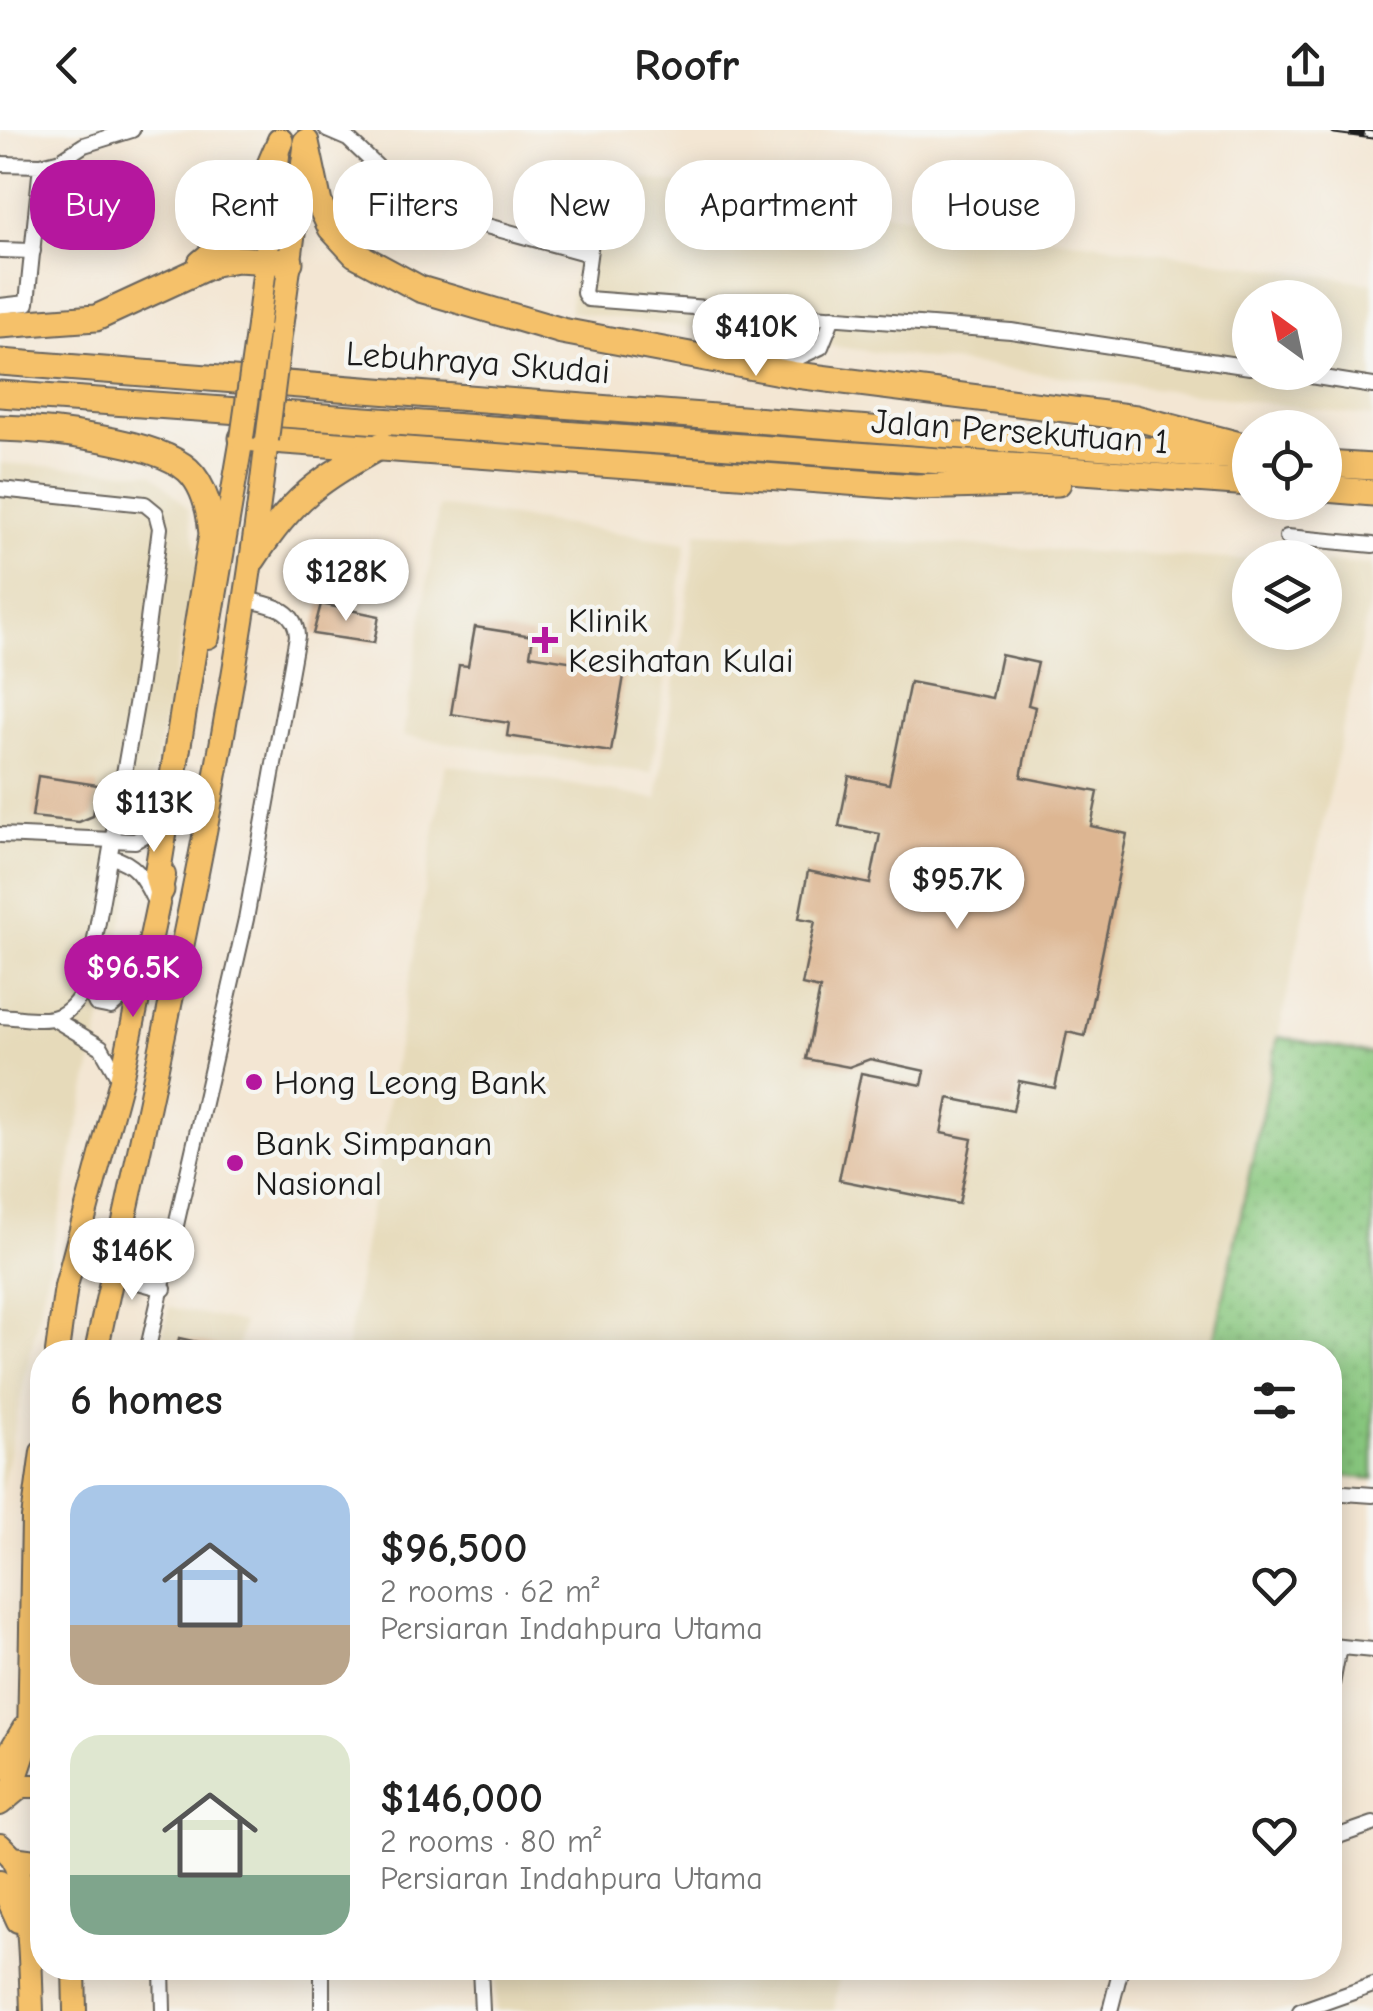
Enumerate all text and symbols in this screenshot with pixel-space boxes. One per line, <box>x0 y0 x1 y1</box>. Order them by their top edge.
icon: back <box>40 38 95 93</box>
icon: share <box>1278 38 1333 93</box>
text: Roofr <box>634 39 739 91</box>
chip: Buy <box>30 160 155 250</box>
chip: Rent <box>175 160 313 250</box>
chip: Filters <box>333 160 493 250</box>
chip: New <box>513 160 645 250</box>
chip: Apartment <box>665 160 892 250</box>
chip: House <box>912 160 1075 250</box>
north arrow <box>1232 280 1342 390</box>
map controls <box>1232 280 1342 650</box>
pin: $410K <box>686 294 826 379</box>
text: $410K <box>714 308 798 345</box>
street label: Lebuhraya Skudai <box>345 333 611 392</box>
street label: Jalan Persekutuan 1 <box>870 401 1170 462</box>
button: locate <box>1232 410 1342 520</box>
pin: $128K <box>276 539 416 624</box>
button: layers <box>1232 540 1342 650</box>
text: $128K <box>305 553 387 590</box>
place label: Klinik Kesihatan Kulai <box>568 600 794 681</box>
marker: Klinik Kesihatan Kulai <box>532 627 558 653</box>
pin: $113K <box>84 770 224 855</box>
text: $113K <box>115 784 193 821</box>
pin: $95.7K <box>876 847 1038 932</box>
text: $95.7K <box>911 861 1003 898</box>
pin: $96.5K <box>52 935 214 1020</box>
text: $96.5K <box>86 949 180 986</box>
place label: Hong Leong Bank <box>274 1062 546 1103</box>
marker: Hong Leong Bank <box>243 1071 265 1093</box>
place label: Bank Simpanan Nasional <box>255 1123 492 1204</box>
marker: Bank Simpanan Nasional <box>224 1152 246 1174</box>
pin: $146K <box>62 1218 202 1303</box>
text: $146K <box>91 1232 173 1269</box>
icon: filters <box>1247 1373 1302 1428</box>
text: 6 homes <box>70 1376 223 1425</box>
text: $96,500 <box>380 1524 528 1573</box>
icon: home <box>150 1525 270 1645</box>
icon: heart <box>1247 1558 1302 1613</box>
text: 2 rooms · 62 m² <box>380 1573 599 1610</box>
text: Persiaran Indahpura Utama <box>380 1610 763 1647</box>
text: $146,000 <box>380 1774 543 1823</box>
icon: home <box>150 1775 270 1895</box>
icon: heart <box>1247 1808 1302 1863</box>
text: 2 rooms · 80 m² <box>380 1823 601 1860</box>
text: Persiaran Indahpura Utama <box>380 1860 763 1897</box>

